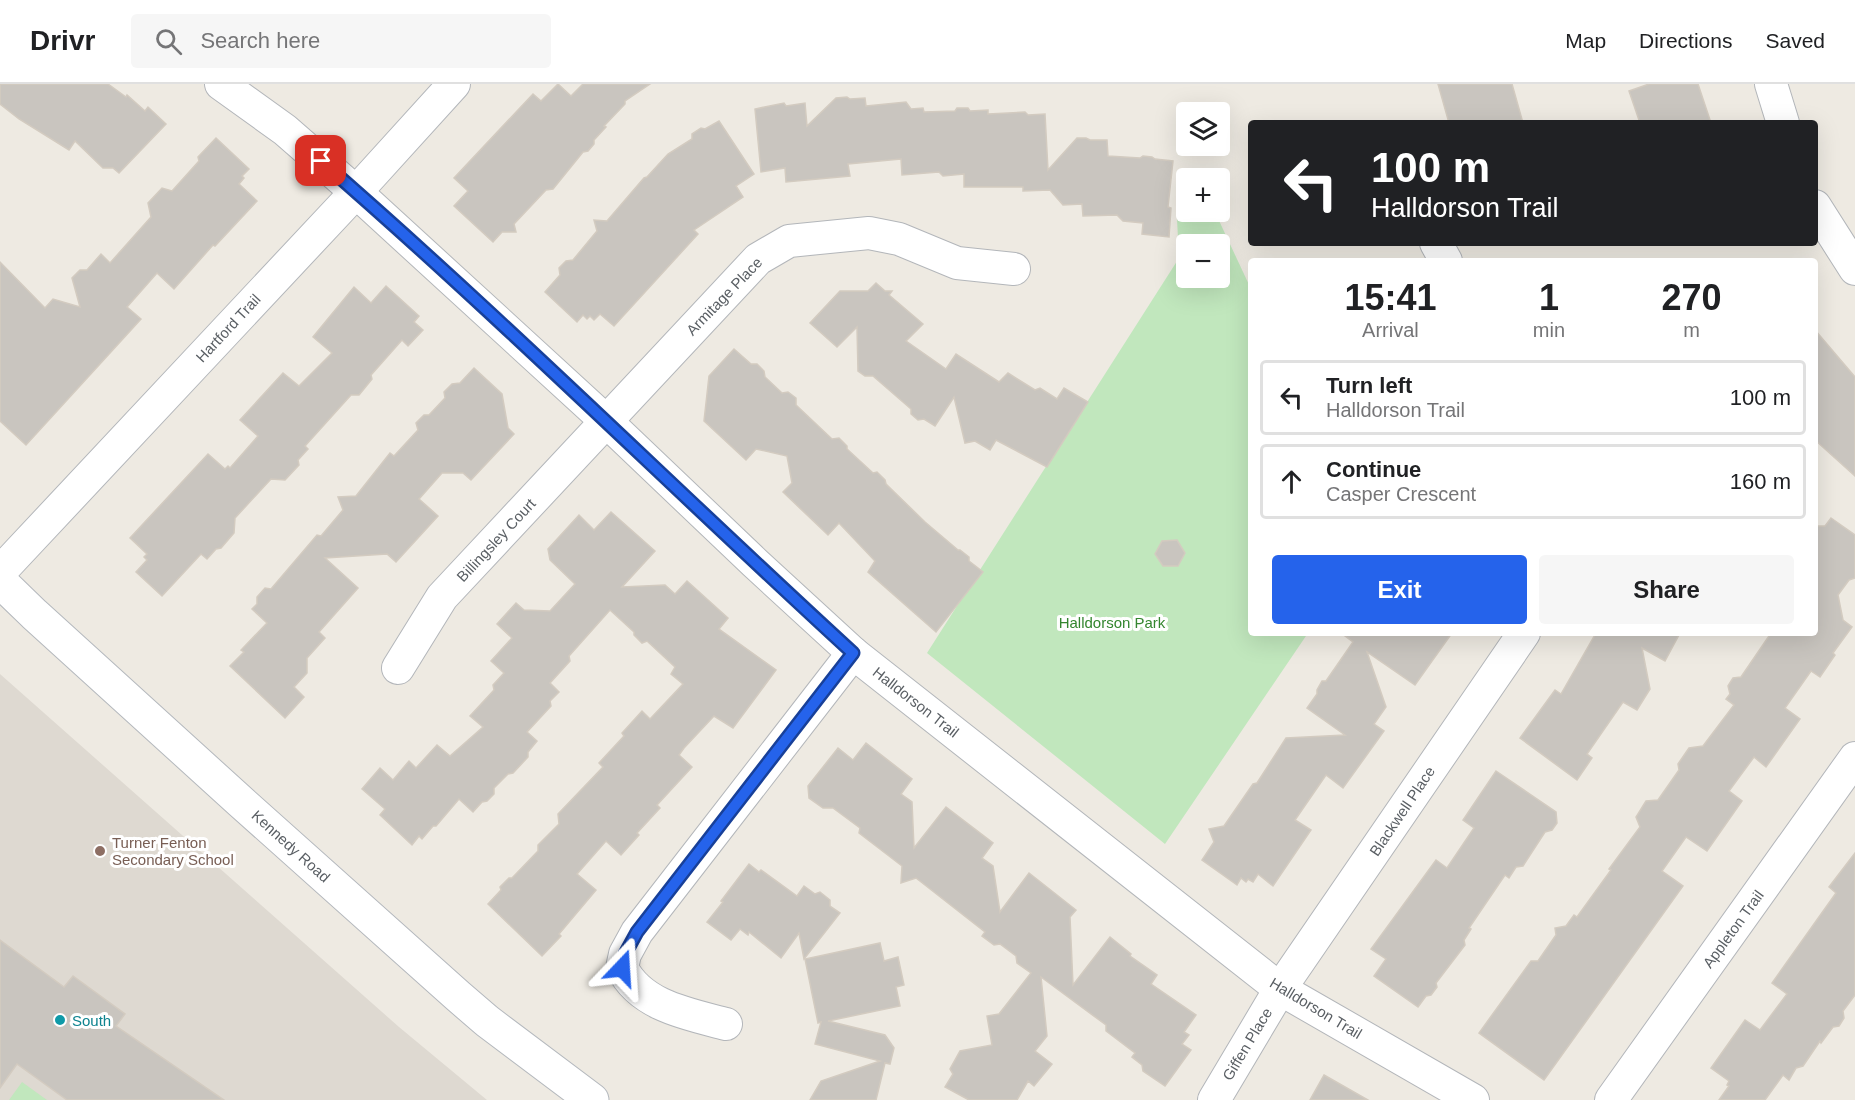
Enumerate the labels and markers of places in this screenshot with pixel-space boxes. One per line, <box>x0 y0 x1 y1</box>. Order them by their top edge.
pin <box>295 135 346 186</box>
place label: Turner Fenton Secondary School <box>112 834 234 868</box>
marker: Turner Fenton Secondary School <box>93 844 107 858</box>
place label: South <box>72 1012 111 1029</box>
marker: South <box>53 1013 67 1027</box>

